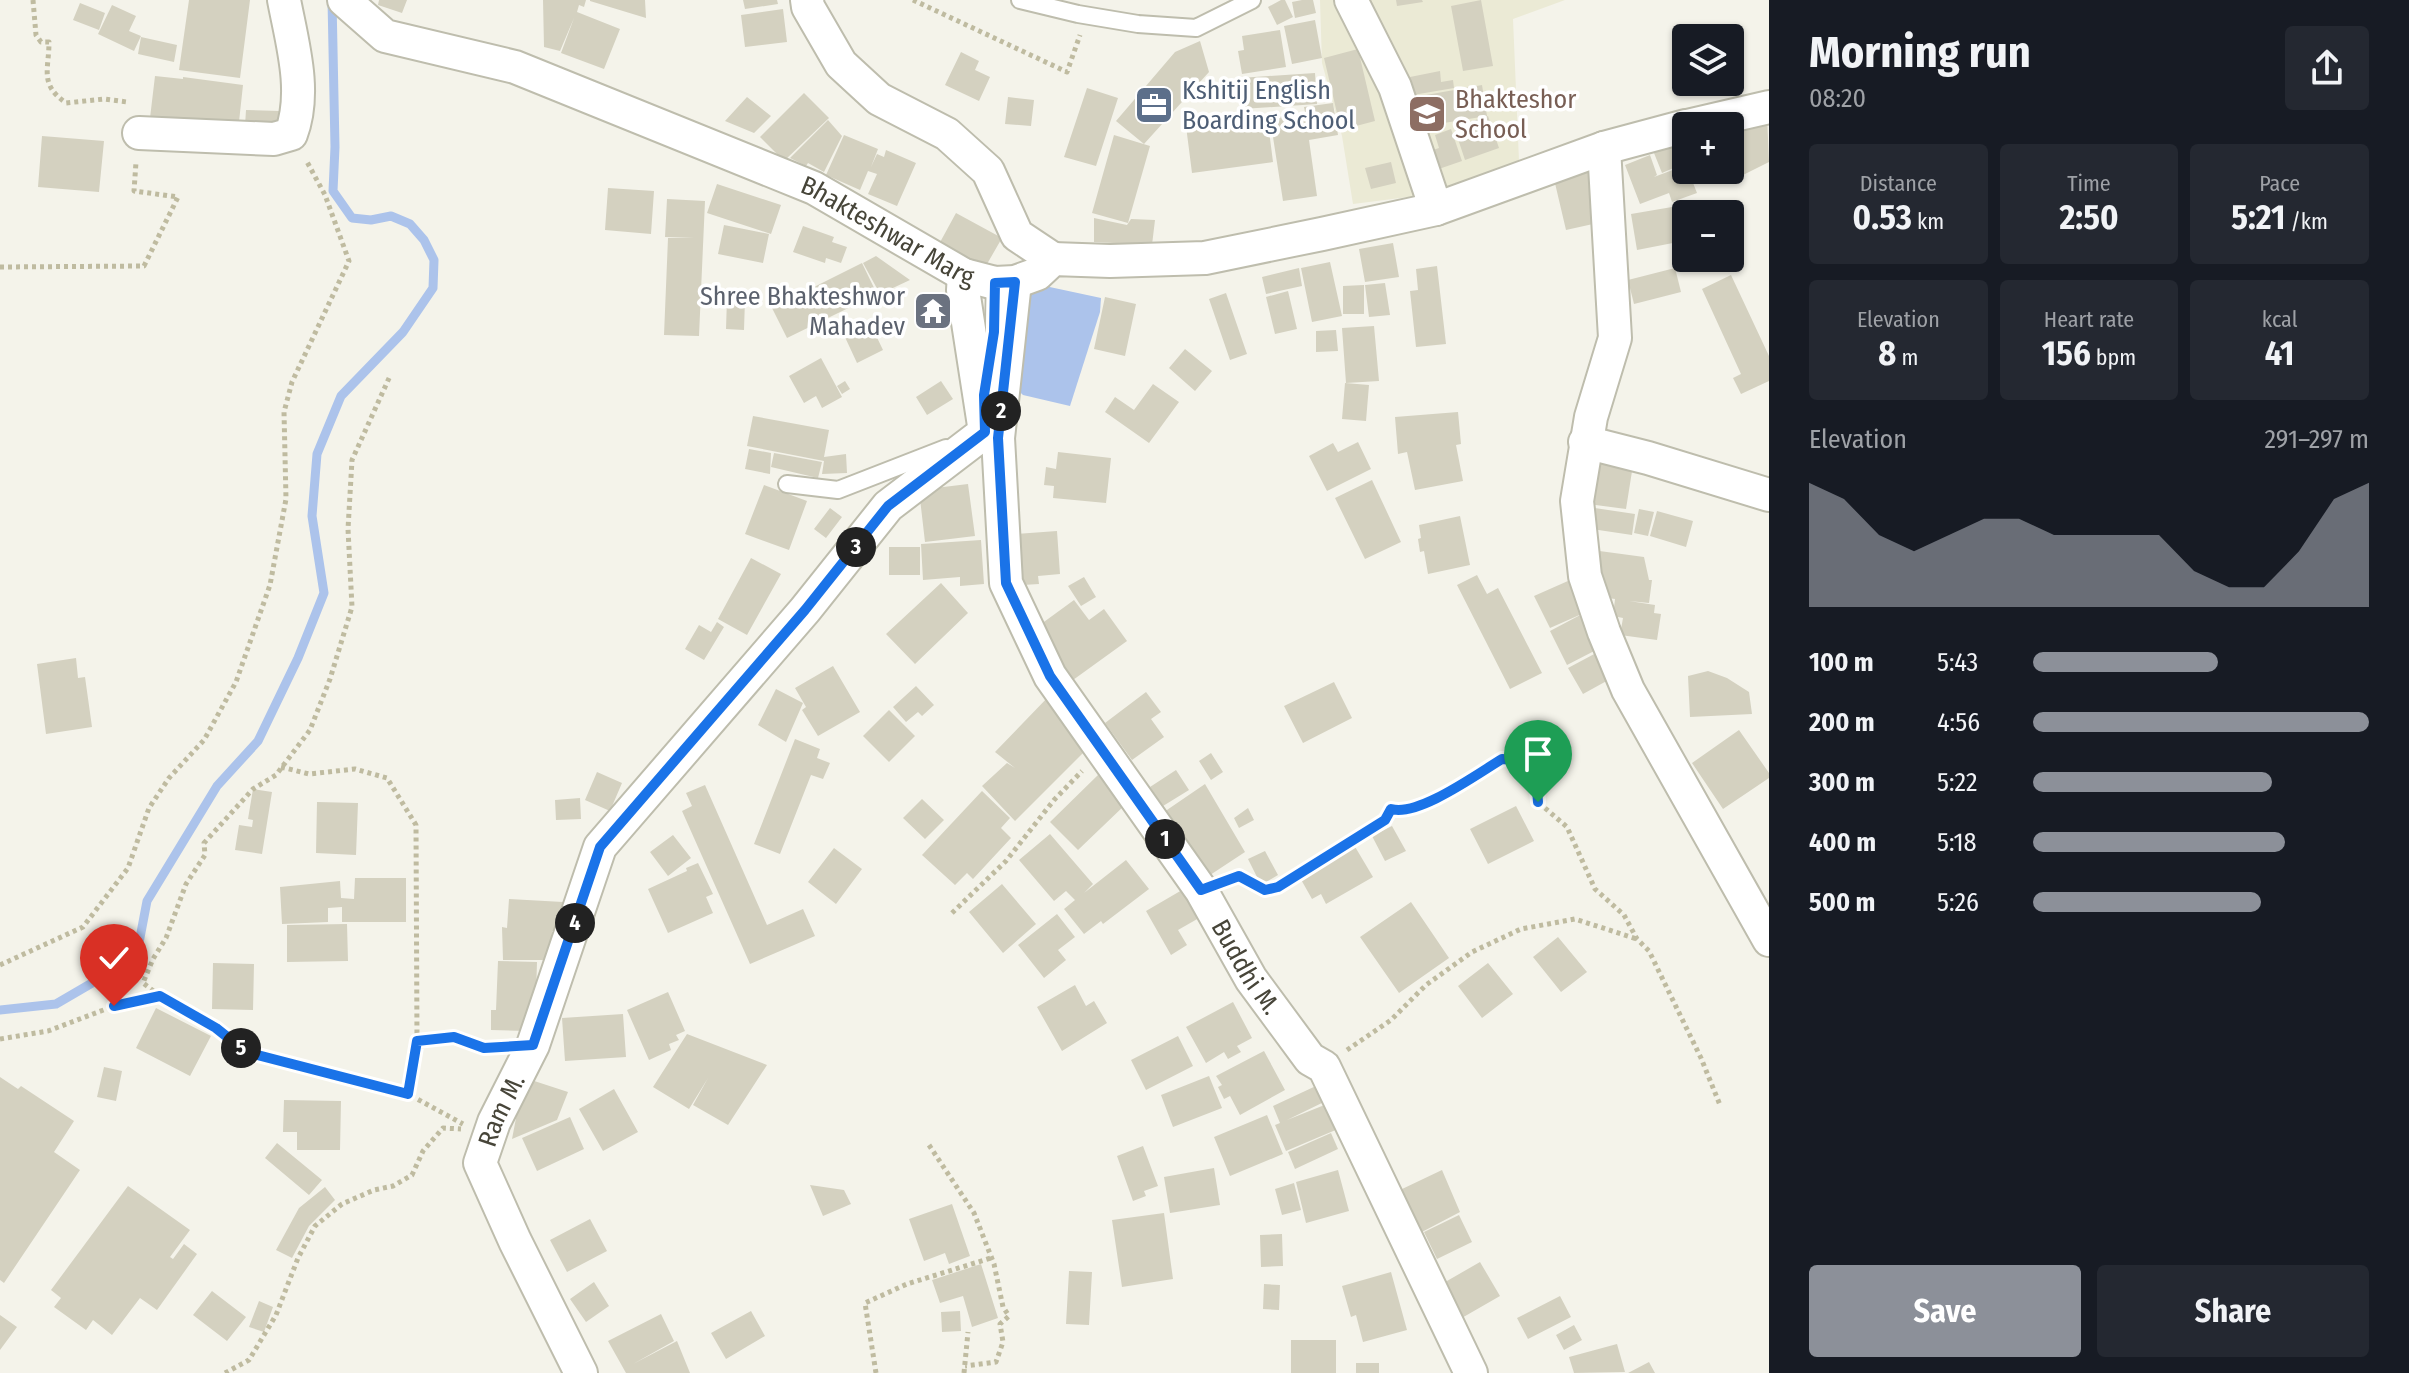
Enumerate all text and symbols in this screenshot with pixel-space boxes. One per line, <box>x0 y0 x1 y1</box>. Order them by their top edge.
map controls <box>1672 24 1744 272</box>
button: layers <box>1672 24 1744 96</box>
text: Morning run <box>1809 26 2031 79</box>
button: share <box>2285 26 2369 110</box>
place label: Kshitij English Boarding School <box>1182 75 1355 136</box>
text: 08:20 <box>1809 83 1866 114</box>
office icon: Kshitij English Boarding School <box>1133 84 1175 126</box>
place label: Bhakteshor School <box>1455 84 1576 145</box>
school or university icon: Bhakteshor School <box>1406 93 1448 135</box>
button: + <box>1672 112 1744 184</box>
street label: Bhakteshwar Marg <box>796 169 978 293</box>
text: Distance <box>1860 170 1937 197</box>
text: Time <box>2067 170 2111 197</box>
text: Pace <box>2259 170 2300 197</box>
text: 0.53 <box>1853 197 1912 238</box>
text: 2:50 <box>2059 197 2119 238</box>
text: 5:21 <box>2231 197 2285 238</box>
button: − <box>1672 200 1744 272</box>
text: km <box>1912 208 1944 235</box>
text: /km <box>2285 208 2328 235</box>
place label: Shree Bhakteshwor Mahadev <box>700 281 905 342</box>
temple icon: Shree Bhakteshwor Mahadev <box>912 290 954 332</box>
text: Elevation <box>1857 306 1940 333</box>
text: Heart rate <box>2044 306 2134 333</box>
text: kcal <box>2262 306 2297 333</box>
text: 8 <box>1878 333 1896 374</box>
text: 156 <box>2042 333 2091 374</box>
text: 41 <box>2265 333 2294 374</box>
text: m <box>1896 344 1918 371</box>
text: bpm <box>2091 344 2136 371</box>
pin: 2 <box>981 391 1021 431</box>
text: 2 <box>996 397 1006 424</box>
text: Elevation <box>1809 424 1907 455</box>
text: 291–297 m <box>2264 424 2369 455</box>
pin: 3 <box>836 527 876 567</box>
text: 3 <box>851 533 861 560</box>
text: 100 m <box>1809 647 1874 678</box>
text: 5:43 <box>1937 647 1978 678</box>
text: 200 m <box>1809 707 1875 738</box>
text: 4:56 <box>1937 707 1980 738</box>
pin <box>1504 720 1572 802</box>
icon: arrive <box>1516 732 1560 776</box>
text: 300 m <box>1809 767 1875 798</box>
text: 5:22 <box>1937 767 1977 798</box>
pin: 1 <box>1145 819 1185 859</box>
text: 1 <box>1160 825 1170 852</box>
text: 400 m <box>1809 827 1876 858</box>
text: 5:18 <box>1937 827 1977 858</box>
text: 500 m <box>1809 887 1875 918</box>
text: 5:26 <box>1937 887 1979 918</box>
pin: 4 <box>555 903 595 943</box>
text: 4 <box>569 909 581 936</box>
street label: Buddhi M. <box>1205 914 1287 1021</box>
pin <box>80 924 148 1006</box>
icon: check <box>92 936 136 980</box>
pin: 5 <box>221 1028 261 1068</box>
text: 5 <box>236 1034 246 1061</box>
street label: Ram M. <box>472 1069 532 1151</box>
button: Save <box>1809 1265 2081 1357</box>
button: Share <box>2097 1265 2369 1357</box>

